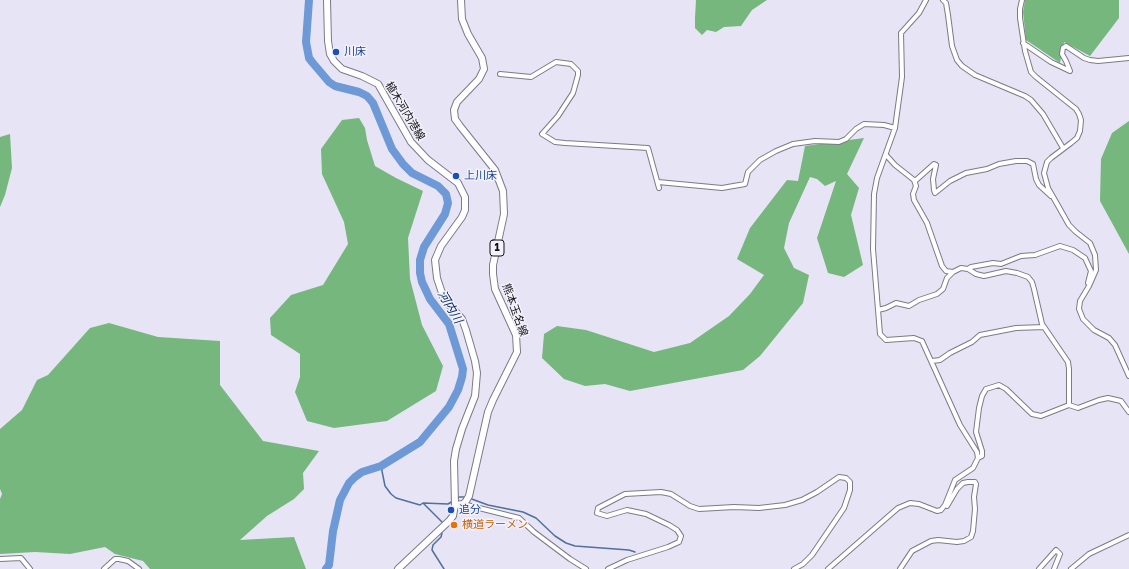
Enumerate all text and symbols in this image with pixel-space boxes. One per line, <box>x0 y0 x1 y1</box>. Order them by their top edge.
place label: 川床 <box>344 45 366 59</box>
marker: 川床 <box>331 47 341 57</box>
street label: 植木河内港線 <box>382 79 428 143</box>
place label: 上川床 <box>464 169 497 183</box>
marker: 上川床 <box>451 171 461 181</box>
road number: 1 <box>490 240 504 256</box>
street label: 熊本玉名線 <box>499 282 531 338</box>
water label: 河内川 <box>435 288 465 326</box>
place label: 追分 <box>459 503 481 517</box>
marker: 追分 <box>446 505 456 515</box>
place label: 横道ラーメン <box>462 518 528 532</box>
marker: 横道ラーメン <box>449 520 459 530</box>

